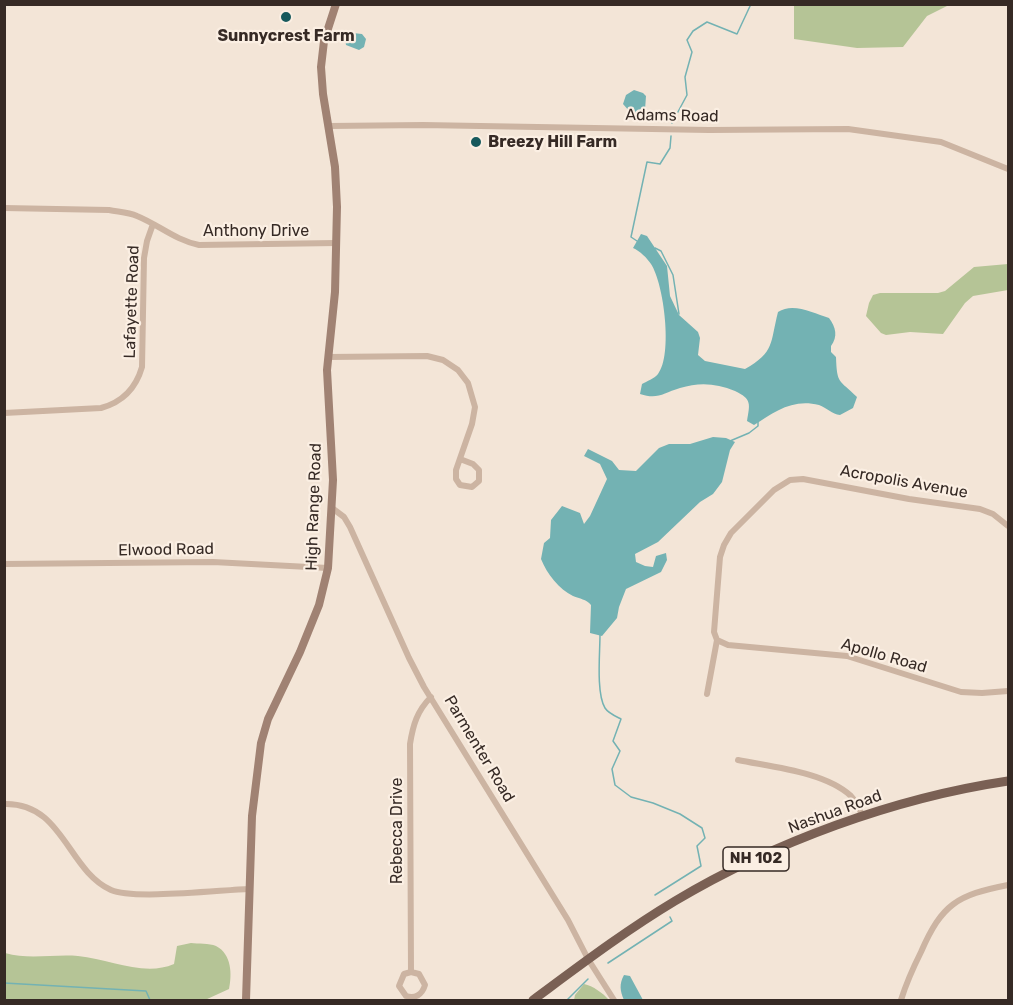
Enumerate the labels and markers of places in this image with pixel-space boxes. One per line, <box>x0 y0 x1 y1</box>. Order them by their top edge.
marker: Sunnycrest Farm <box>279 10 293 24</box>
place label: Sunnycrest Farm <box>217 26 355 46</box>
place label: Breezy Hill Farm <box>488 132 617 152</box>
marker: Breezy Hill Farm <box>469 135 483 149</box>

